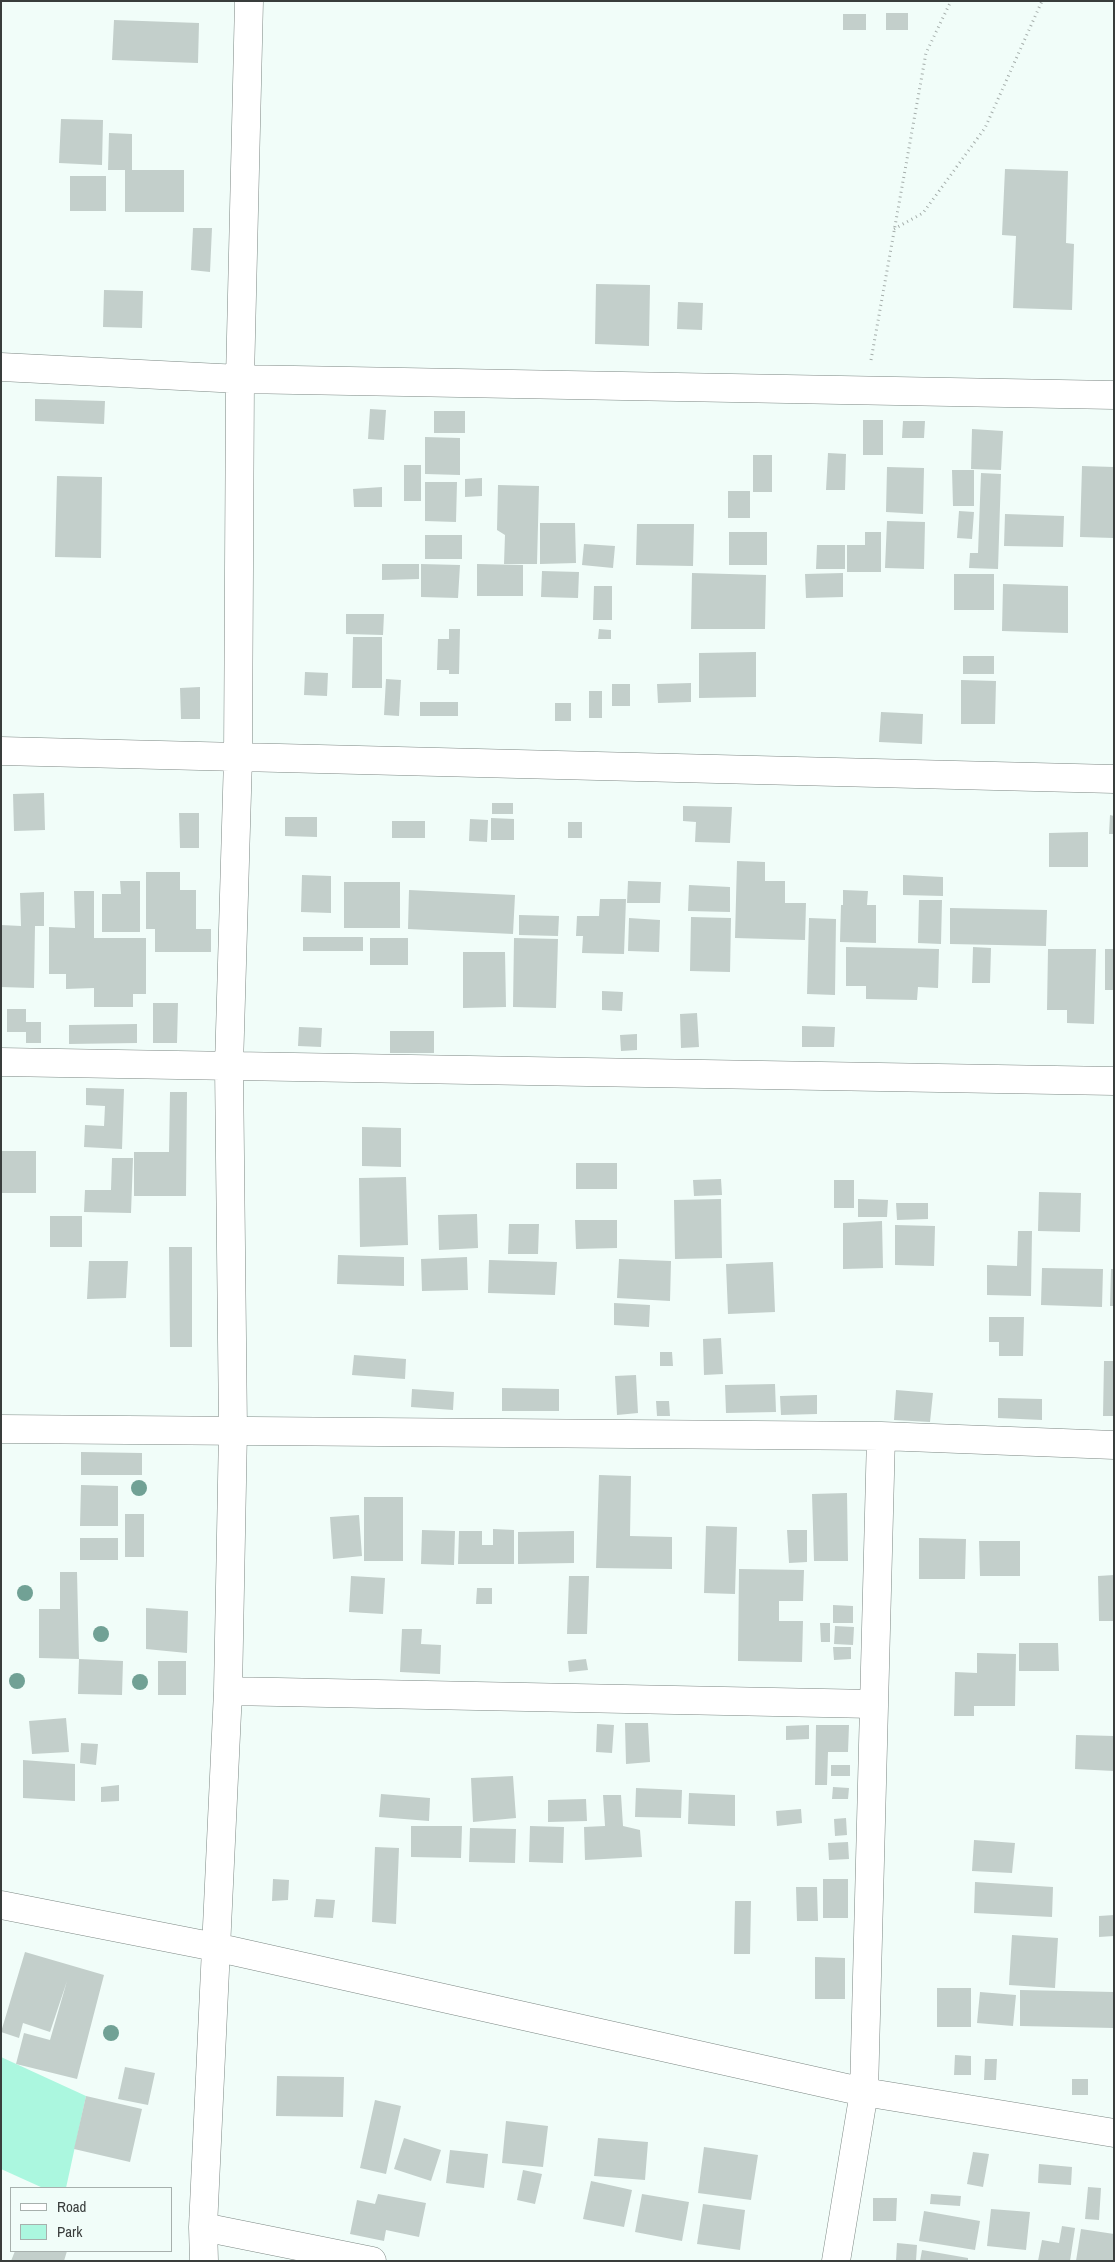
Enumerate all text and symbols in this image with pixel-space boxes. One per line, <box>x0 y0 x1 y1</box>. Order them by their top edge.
legend <box>10 2187 172 2252</box>
text: Road <box>57 2196 86 2217</box>
text: Park <box>57 2221 82 2242</box>

